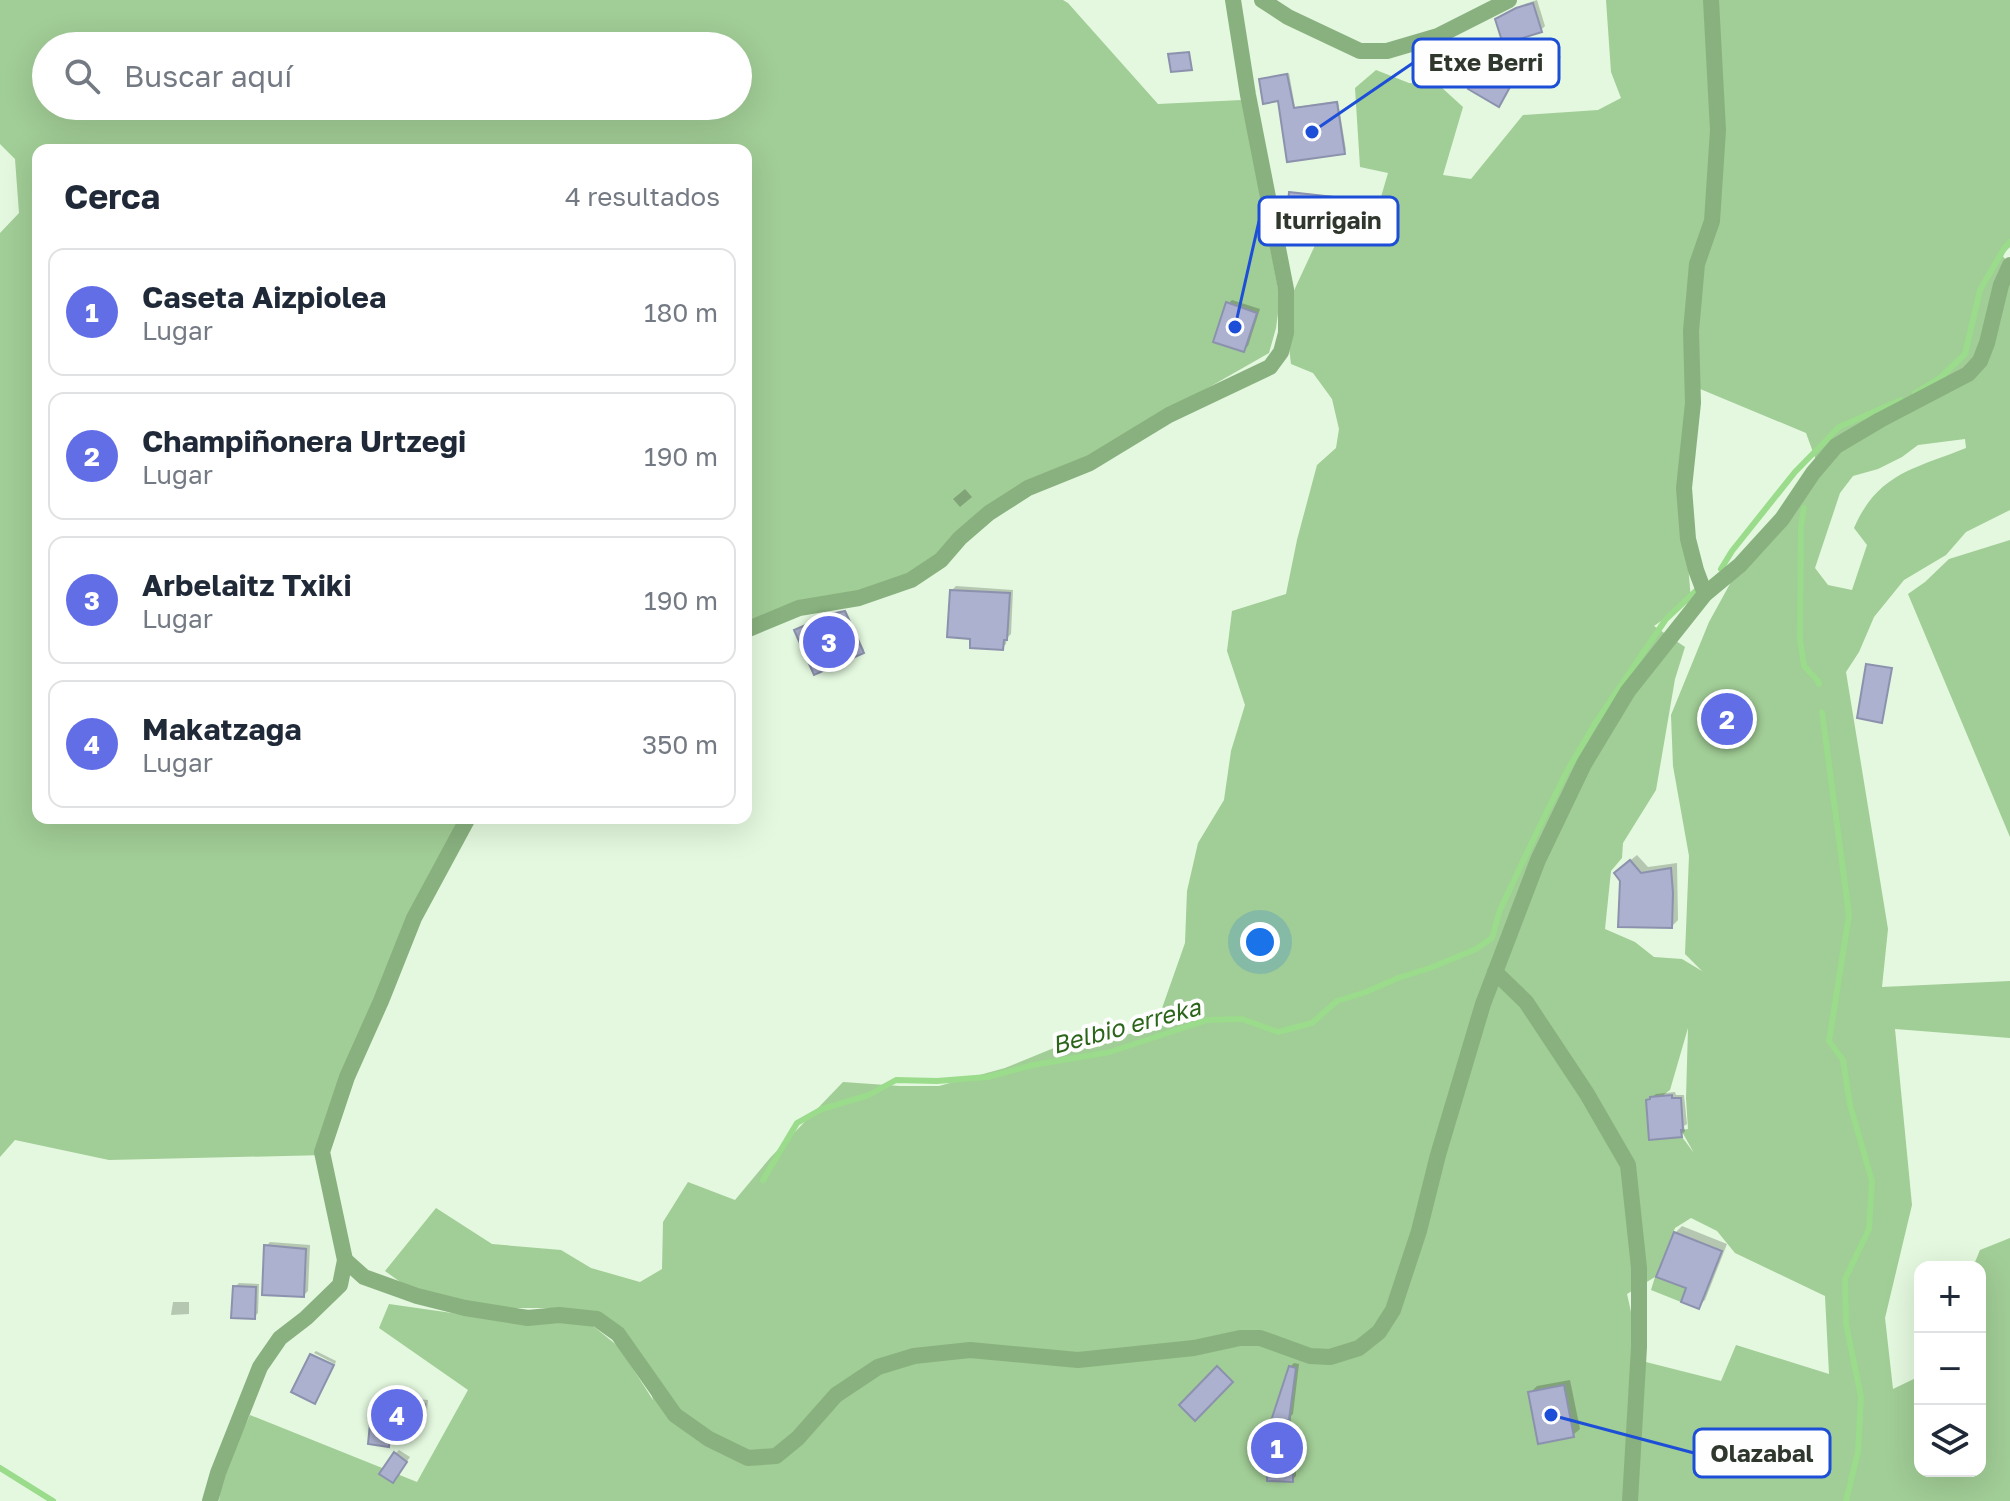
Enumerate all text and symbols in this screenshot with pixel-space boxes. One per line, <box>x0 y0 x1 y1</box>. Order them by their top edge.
search box <box>32 32 752 120</box>
callout: Etxe Berri <box>1413 39 1559 87</box>
text: Etxe Berri <box>1429 47 1543 76</box>
icon: search <box>60 54 104 98</box>
text: Buscar aquí <box>124 58 292 94</box>
text: Cerca <box>64 176 160 216</box>
text: 4 resultados <box>565 181 720 212</box>
callout: Iturrigain <box>1259 197 1398 245</box>
text: Iturrigain <box>1274 205 1382 234</box>
text: Caseta Aizpiolea <box>142 279 386 315</box>
text: 1 <box>85 297 99 328</box>
text: 180 m <box>644 297 718 328</box>
text: Lugar <box>142 315 213 346</box>
text: Champiñonera Urtzegi <box>142 423 466 459</box>
text: 2 <box>84 441 100 472</box>
text: 190 m <box>644 441 718 472</box>
text: Lugar <box>142 459 213 490</box>
text: Arbelaitz Txiki <box>142 567 352 603</box>
text: 3 <box>84 585 100 616</box>
text: 190 m <box>644 585 718 616</box>
text: Lugar <box>142 603 213 634</box>
pin: 3 <box>803 612 855 672</box>
pin: 2 <box>1701 689 1753 749</box>
text: Makatzaga <box>142 711 302 747</box>
text: 4 <box>84 729 100 760</box>
text: 350 m <box>642 729 718 760</box>
text: Lugar <box>142 747 213 778</box>
your location <box>1240 922 1280 962</box>
water label: Belbio erreka <box>1049 991 1205 1059</box>
map controls <box>1914 1261 1986 1477</box>
button: + <box>1914 1261 1986 1333</box>
button: − <box>1914 1333 1986 1405</box>
pin: 4 <box>371 1385 423 1445</box>
button: layers <box>1914 1405 1986 1477</box>
pin: 1 <box>1251 1418 1303 1478</box>
callout: Olazabal <box>1694 1429 1830 1477</box>
text: Olazabal <box>1710 1438 1814 1467</box>

